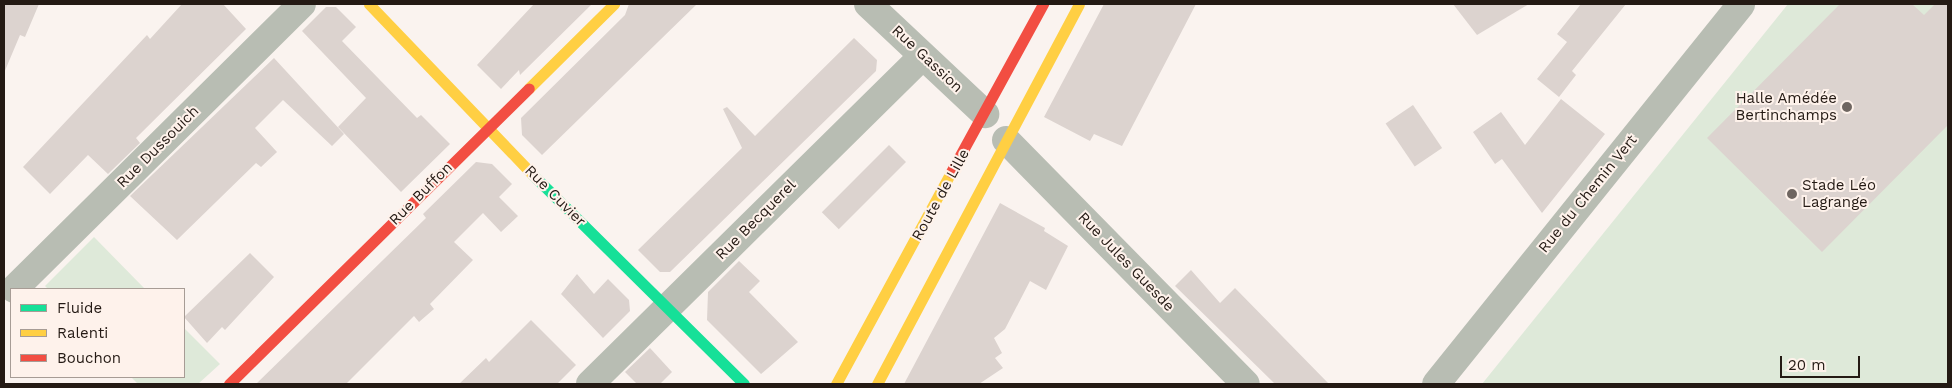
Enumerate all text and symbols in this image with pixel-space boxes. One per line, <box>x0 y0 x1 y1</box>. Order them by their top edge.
street label: Rue Gassion <box>888 22 966 96</box>
place label: Halle Amédée Bertinchamps <box>1735 89 1837 124</box>
marker: Halle Amédée Bertinchamps <box>1841 101 1853 113</box>
street label: Rue Dussouich <box>113 102 203 192</box>
street label: Rue du Chemin Vert <box>1535 131 1641 257</box>
street label: Route de Lille <box>908 146 974 244</box>
street label: Rue Buffon <box>386 159 456 229</box>
street label: Rue Cuvier <box>521 162 589 230</box>
street label: Rue Becquerel <box>712 176 800 264</box>
place label: Stade Léo Lagrange <box>1802 176 1876 211</box>
marker: Stade Léo Lagrange <box>1786 188 1798 200</box>
street label: Rue Jules Guesde <box>1074 208 1178 316</box>
legend <box>10 288 185 378</box>
text: Fluide <box>57 299 102 317</box>
text: Ralenti <box>57 324 108 342</box>
scale bar <box>1782 346 1862 378</box>
text: Bouchon <box>57 349 121 367</box>
text: 20 m <box>1788 356 1826 374</box>

